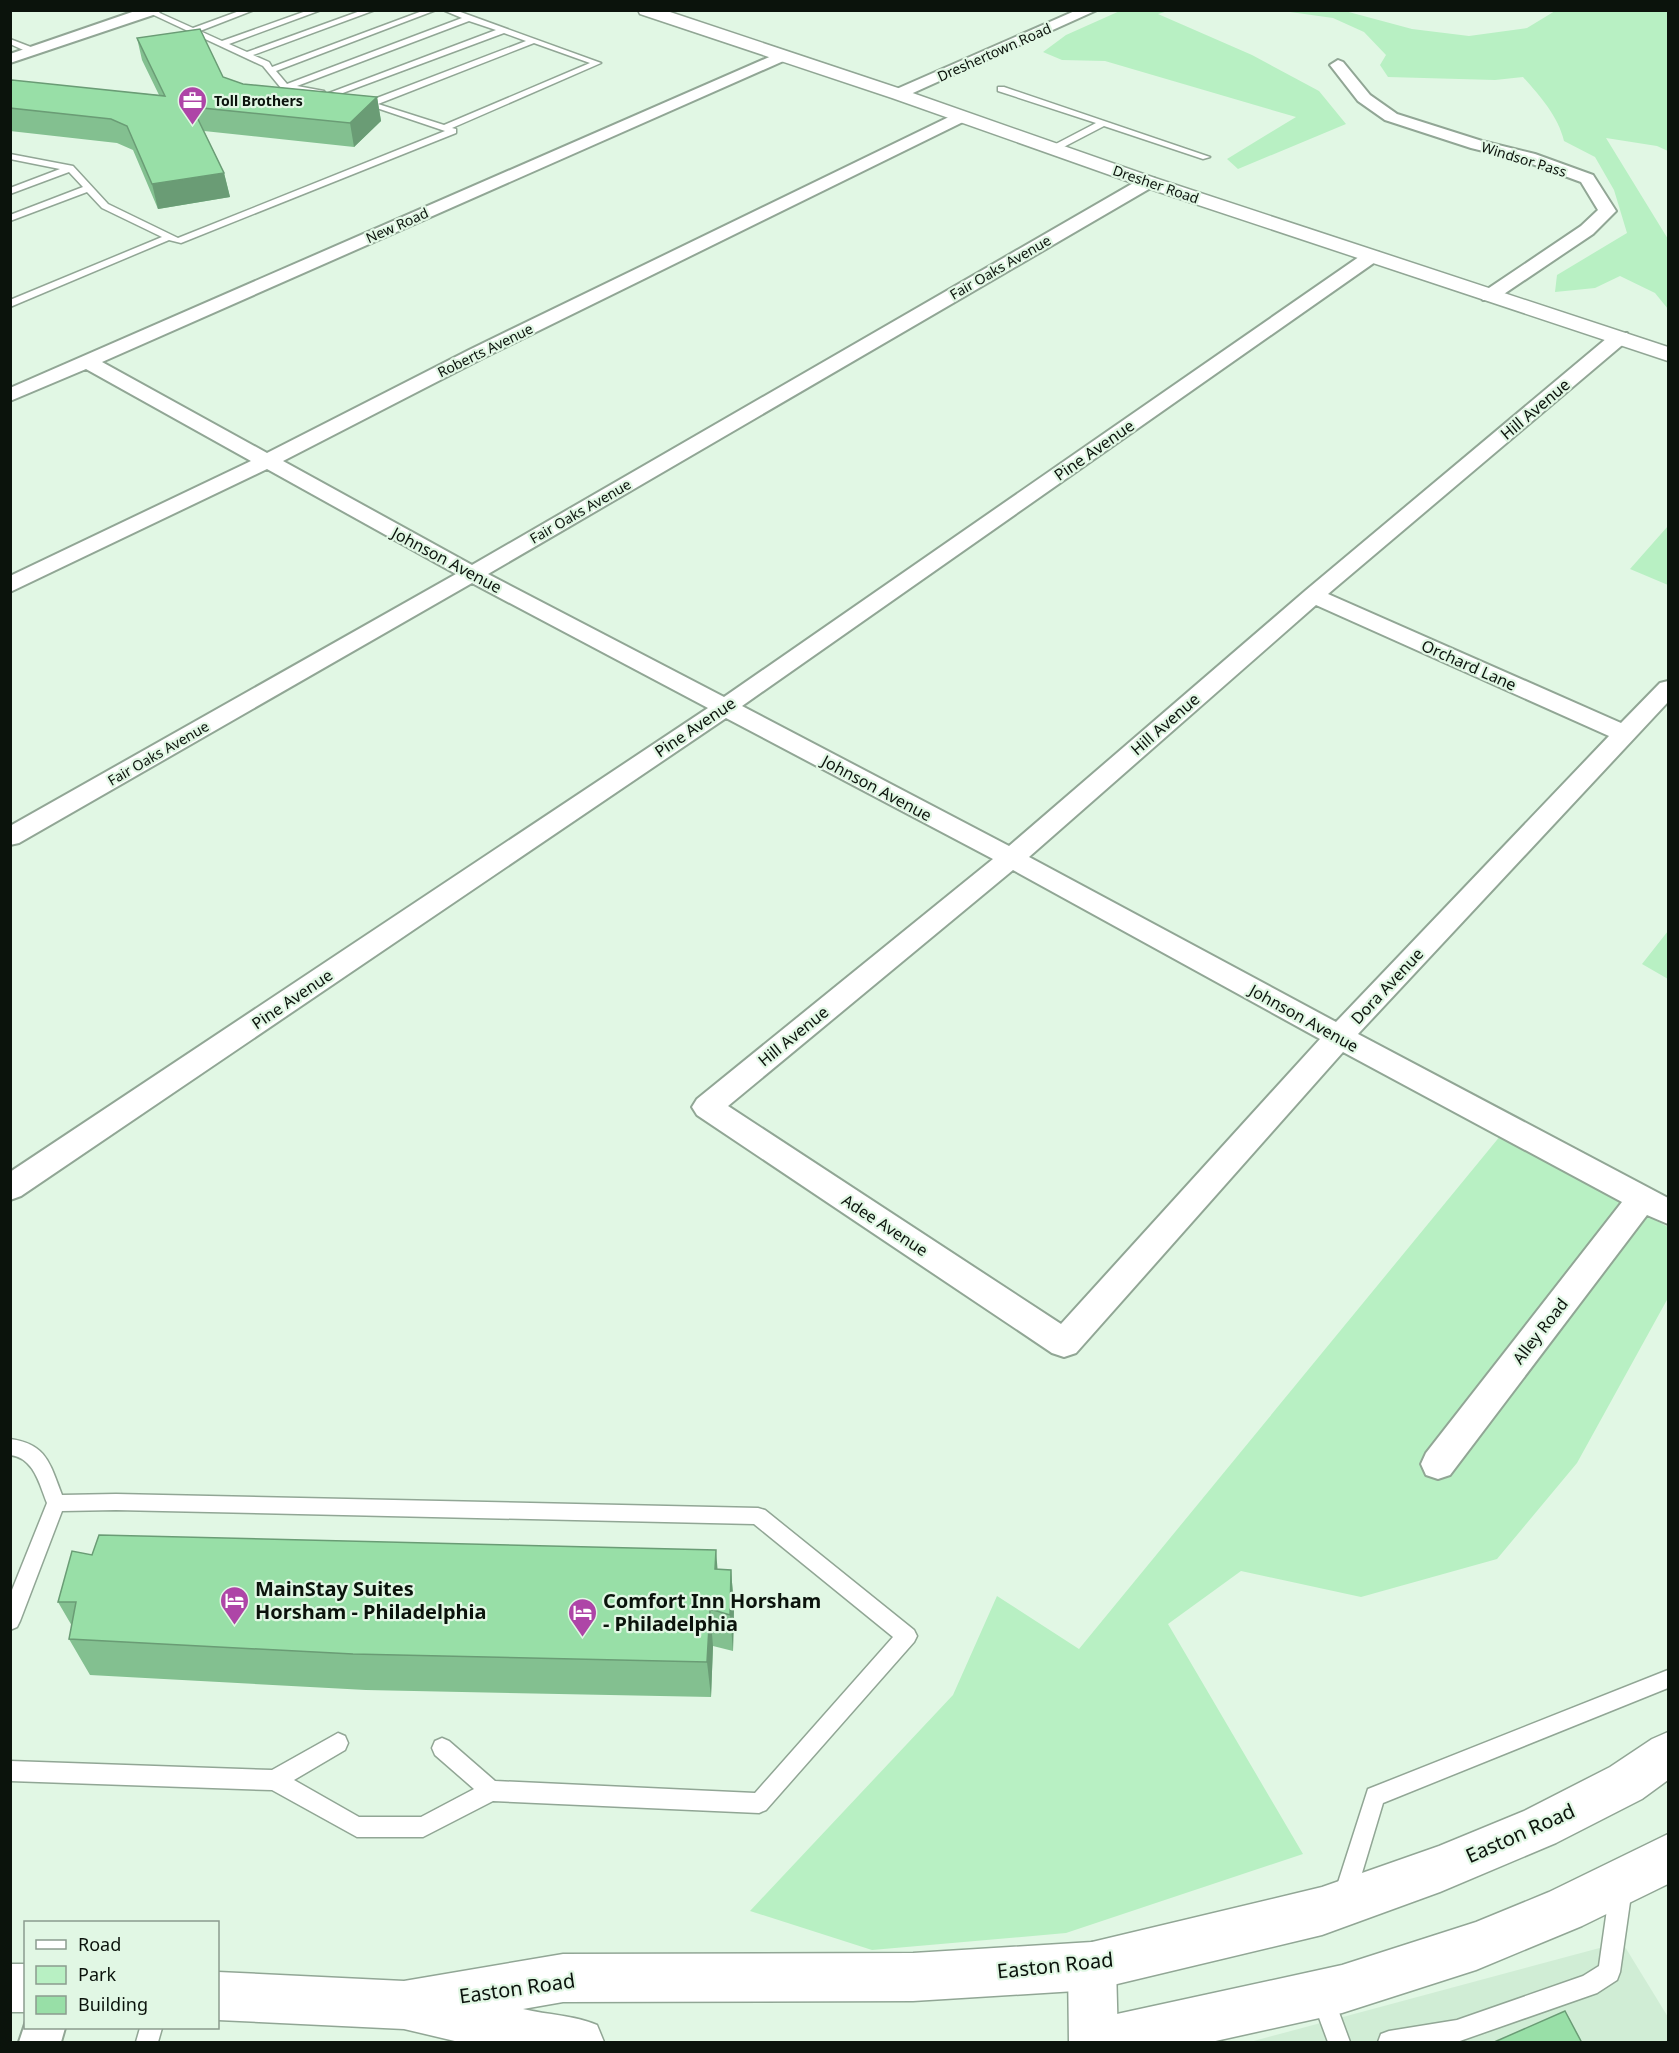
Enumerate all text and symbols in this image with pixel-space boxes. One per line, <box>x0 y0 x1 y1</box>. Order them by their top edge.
street label: Dreshertown Road <box>934 18 1054 86</box>
office icon: Toll Brothers <box>177 84 209 126</box>
place label: Toll Brothers <box>214 91 303 110</box>
street label: Windsor Pass <box>1479 137 1569 181</box>
street label: Dresher Road <box>1110 160 1202 208</box>
street label: New Road <box>363 203 431 247</box>
street label: Fair Oaks Avenue <box>946 230 1054 304</box>
street label: Roberts Avenue <box>434 319 536 381</box>
street label: Hill Avenue <box>1496 373 1574 445</box>
street label: Pine Avenue <box>1050 414 1138 486</box>
street label: Fair Oaks Avenue <box>526 474 634 548</box>
street label: Johnson Avenue <box>386 521 506 598</box>
street label: Orchard Lane <box>1418 634 1520 696</box>
street label: Hill Avenue <box>1126 688 1204 760</box>
street label: Pine Avenue <box>650 692 740 762</box>
street label: Fair Oaks Avenue <box>104 716 212 790</box>
street label: Johnson Avenue <box>816 749 936 826</box>
street label: Dora Avenue <box>1346 943 1428 1029</box>
street label: Pine Avenue <box>247 964 337 1034</box>
street label: Johnson Avenue <box>1244 978 1362 1057</box>
street label: Hill Avenue <box>753 1001 833 1071</box>
street label: Adee Avenue <box>838 1189 932 1261</box>
street label: Alley Road <box>1507 1294 1573 1368</box>
place label: MainStay Suites Horsham - Philadelphia <box>255 1575 487 1625</box>
hotel icon: MainStay Suites Horsham - Philadelphia <box>218 1584 250 1626</box>
place label: Comfort Inn Horsham - Philadelphia <box>603 1587 821 1637</box>
hotel icon: Comfort Inn Horsham - Philadelphia <box>566 1596 598 1638</box>
street label: Easton Road <box>1461 1797 1579 1869</box>
legend <box>24 1921 219 2029</box>
text: Road <box>78 1932 121 1956</box>
street label: Easton Road <box>995 1945 1115 1985</box>
text: Park <box>78 1962 116 1986</box>
street label: Easton Road <box>457 1966 577 2010</box>
text: Building <box>78 1992 148 2016</box>

